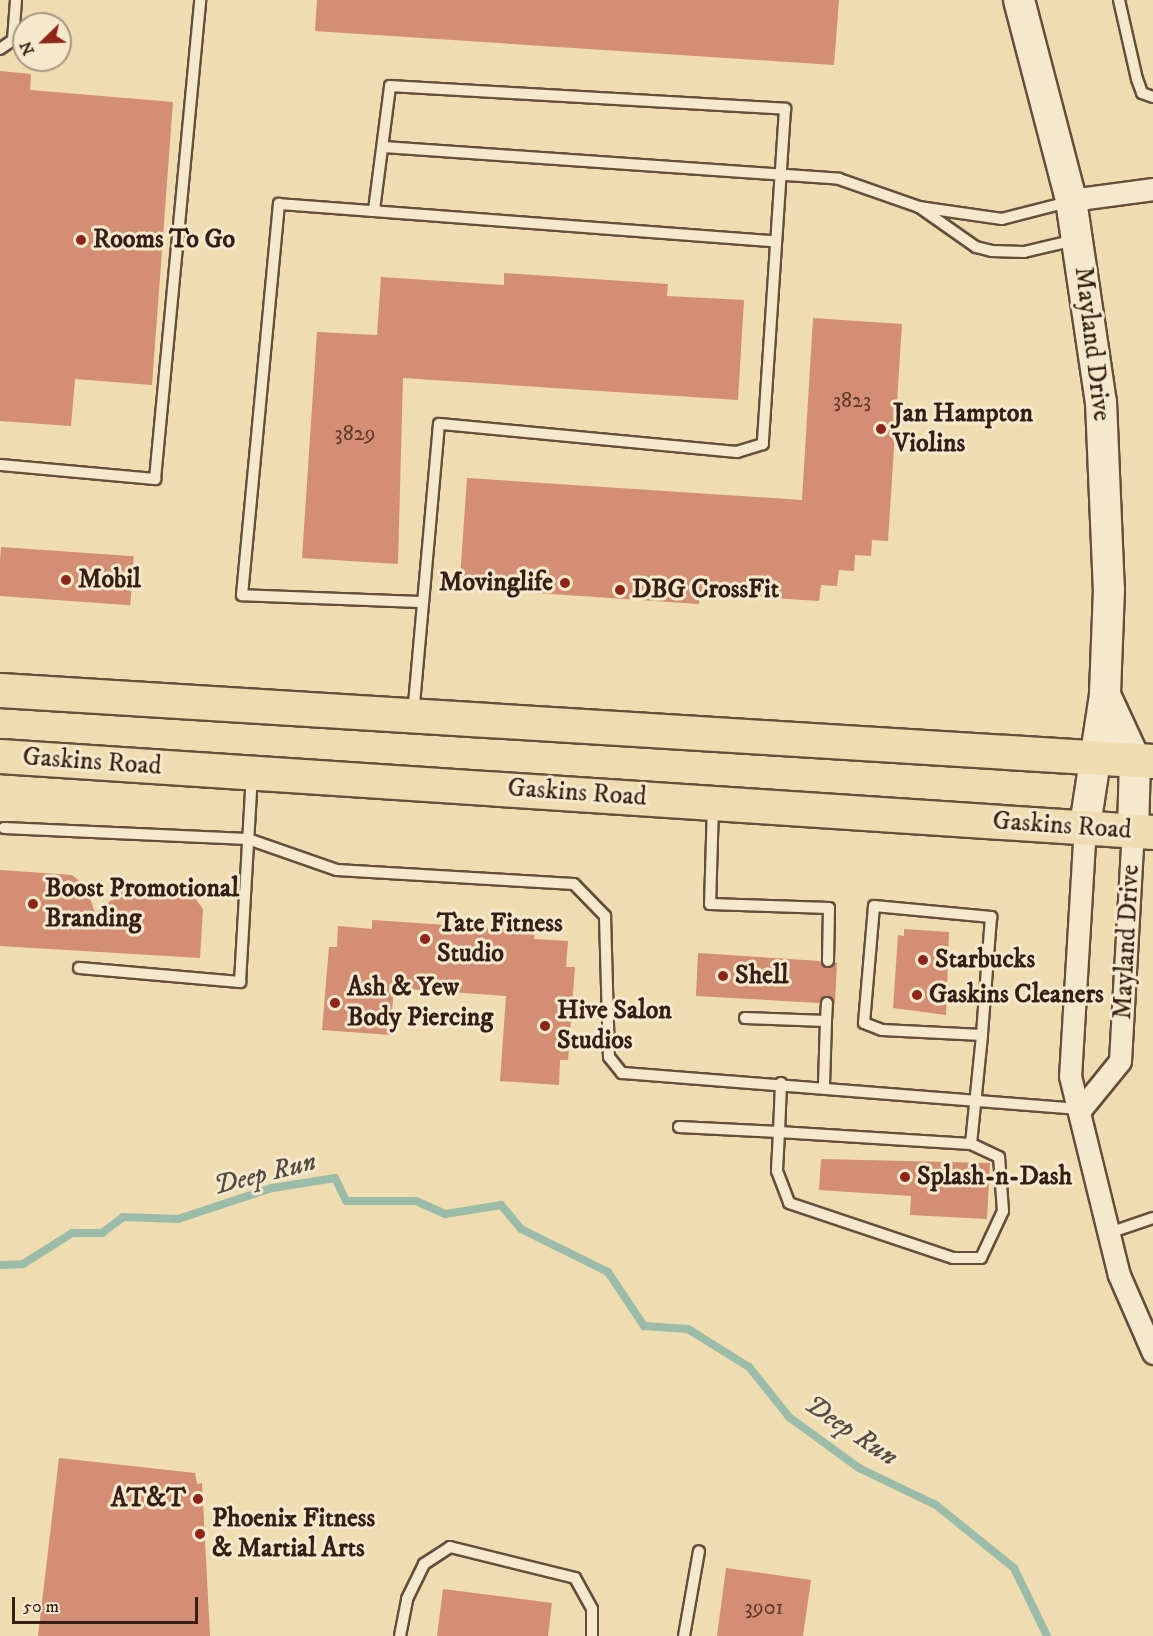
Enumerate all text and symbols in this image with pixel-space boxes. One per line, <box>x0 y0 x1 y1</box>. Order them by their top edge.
north arrow <box>12 12 72 72</box>
text: N <box>16 38 39 58</box>
place label: Rooms To Go <box>93 224 235 256</box>
marker: Rooms To Go <box>74 233 88 247</box>
street label: Mayland Drive <box>1067 265 1117 423</box>
house number: 3823 <box>833 388 871 414</box>
place label: Jan Hampton Violins <box>893 398 1033 460</box>
house number: 3829 <box>334 421 376 447</box>
marker: Jan Hampton Violins <box>874 422 888 436</box>
place label: Mobil <box>78 564 141 596</box>
place label: Movinglife <box>439 567 553 599</box>
marker: Mobil <box>59 573 73 587</box>
place label: DBG CrossFit <box>632 574 779 606</box>
marker: Movinglife <box>558 576 572 590</box>
marker: DBG CrossFit <box>613 583 627 597</box>
street label: Gaskins Road <box>21 742 163 782</box>
street label: Gaskins Road <box>506 773 648 813</box>
street label: Gaskins Road <box>991 806 1133 846</box>
street label: Mayland Drive <box>1107 864 1147 1020</box>
place label: Boost Promotional Branding <box>45 873 239 934</box>
marker: Boost Promotional Branding <box>26 897 40 911</box>
place label: Tate Fitness Studio <box>437 908 563 970</box>
marker: Tate Fitness Studio <box>418 932 432 946</box>
place label: Starbucks <box>935 944 1035 976</box>
marker: Starbucks <box>916 953 930 967</box>
place label: Shell <box>735 960 789 992</box>
marker: Shell <box>716 969 730 983</box>
place label: Ash & Yew Body Piercing <box>347 972 493 1034</box>
place label: Gaskins Cleaners <box>929 979 1104 1011</box>
marker: Gaskins Cleaners <box>910 988 924 1002</box>
place label: Hive Salon Studios <box>557 995 672 1056</box>
marker: Ash & Yew Body Piercing <box>328 996 342 1010</box>
marker: Hive Salon Studios <box>538 1019 552 1033</box>
water label: Deep Run <box>210 1146 320 1202</box>
place label: Splash-n-Dash <box>917 1161 1072 1193</box>
marker: Splash-n-Dash <box>898 1170 912 1184</box>
water label: Deep Run <box>799 1388 903 1474</box>
place label: AT&T <box>111 1483 186 1515</box>
marker: AT&T <box>191 1492 205 1506</box>
place label: Phoenix Fitness & Martial Arts <box>212 1503 375 1564</box>
marker: Phoenix Fitness & Martial Arts <box>193 1527 207 1541</box>
scale bar <box>15 1585 201 1623</box>
house number: 3901 <box>744 1595 784 1621</box>
text: 50 m <box>23 1596 59 1618</box>

